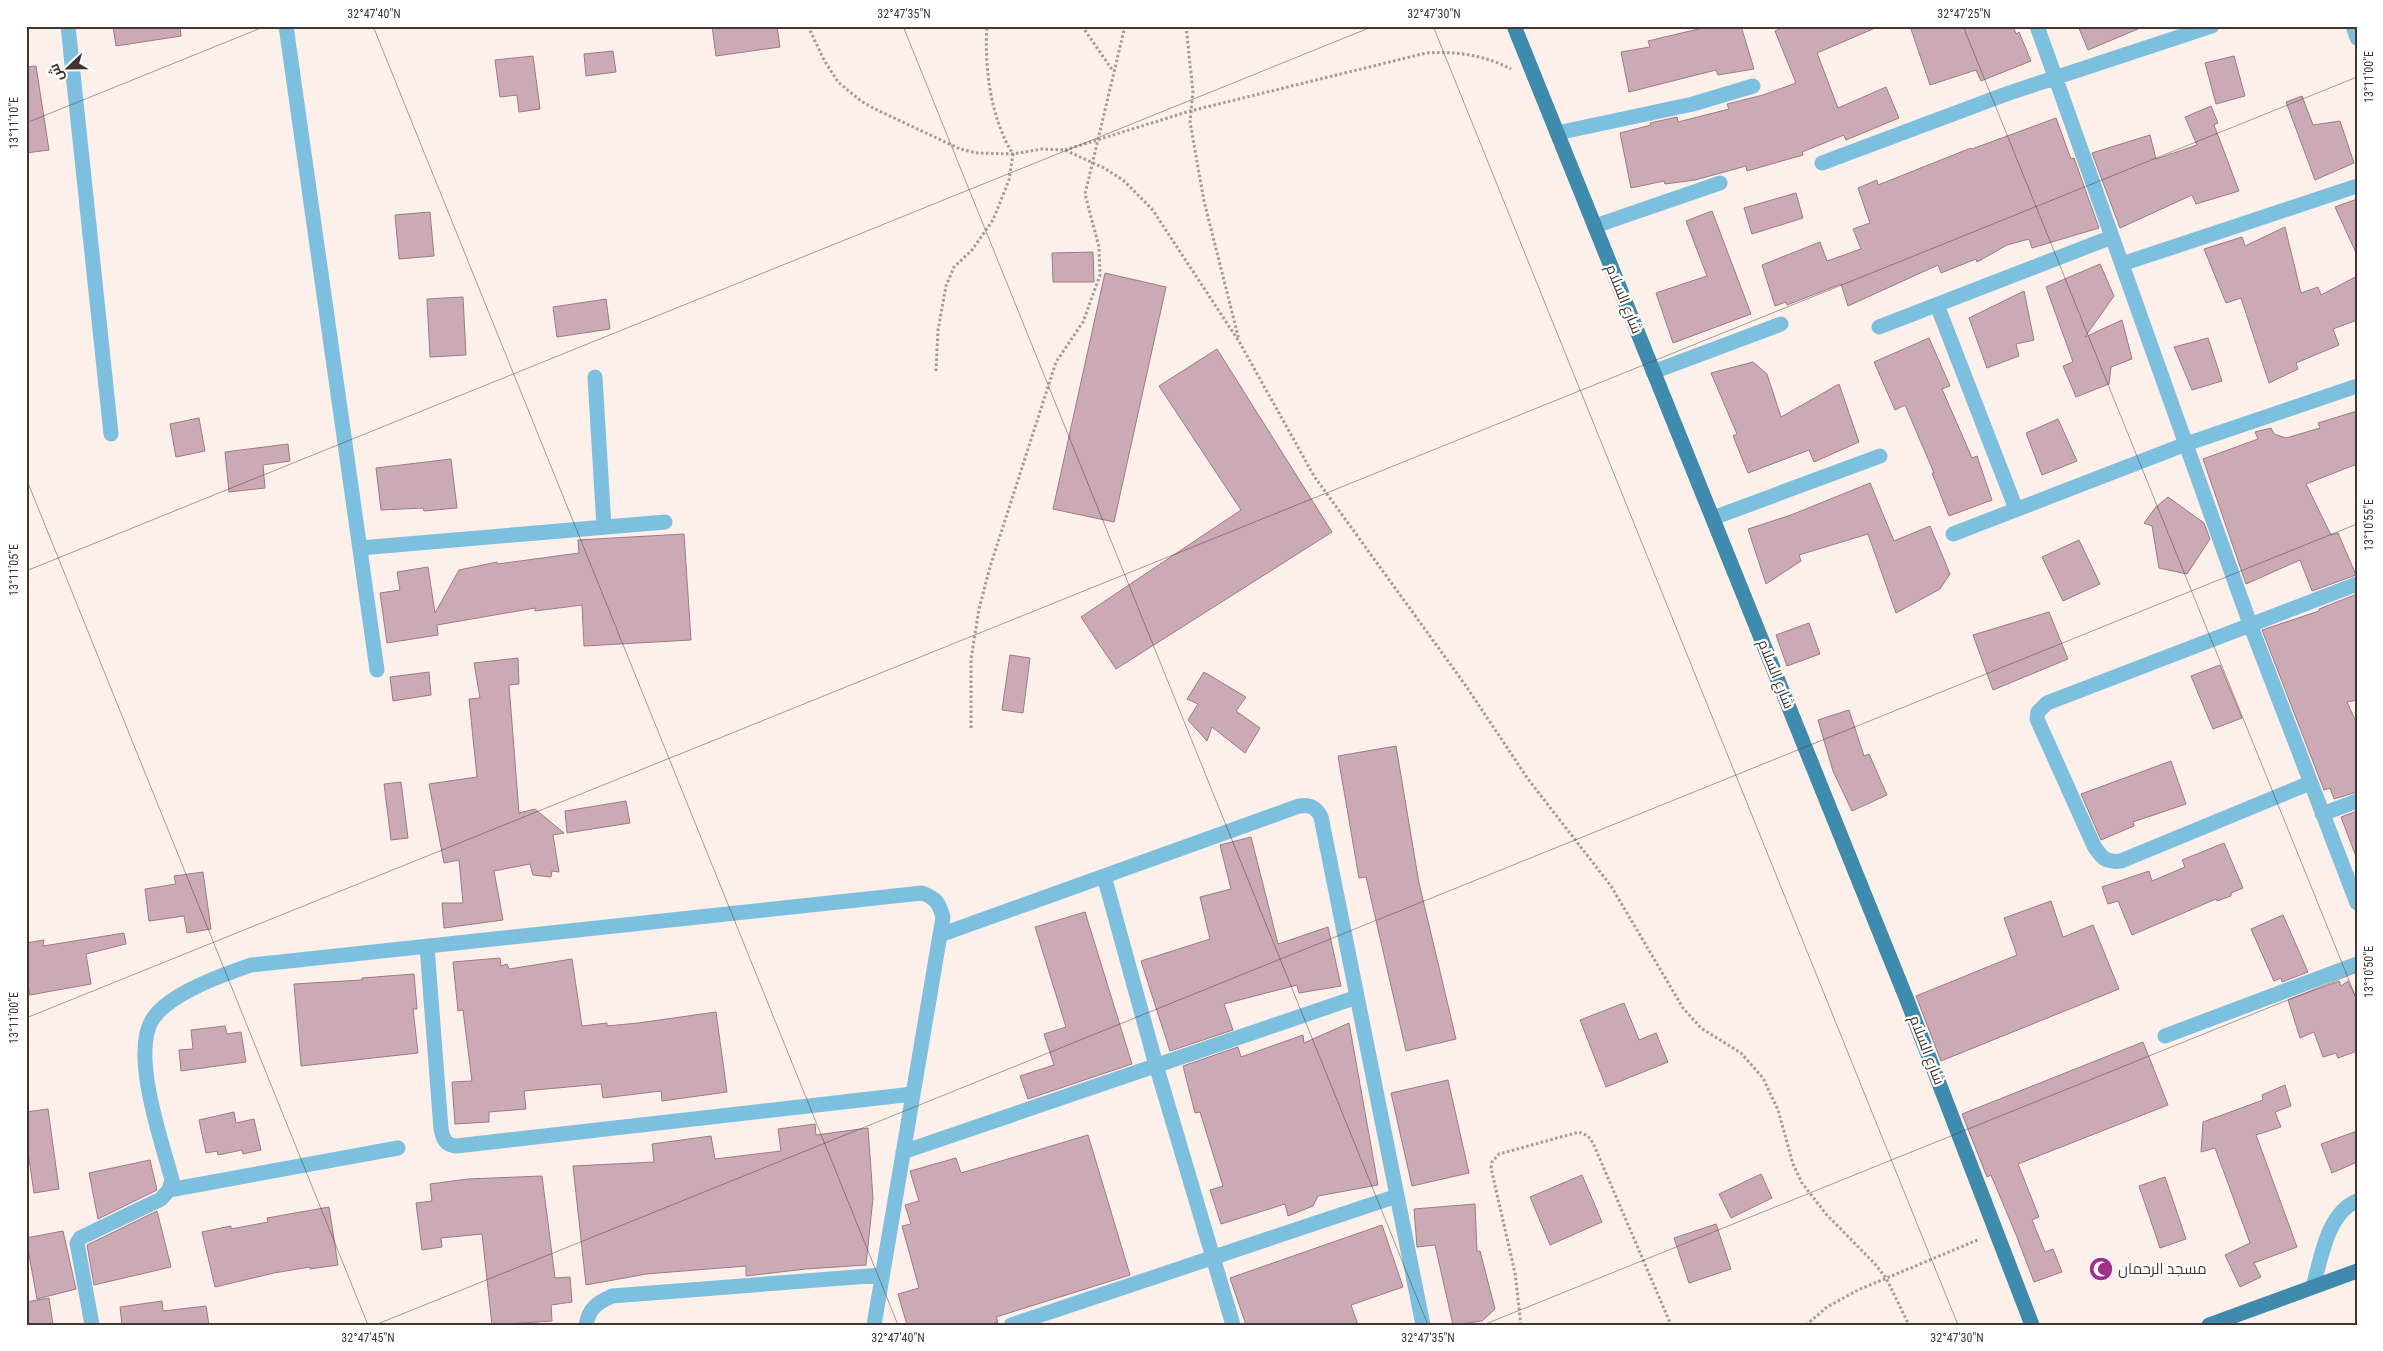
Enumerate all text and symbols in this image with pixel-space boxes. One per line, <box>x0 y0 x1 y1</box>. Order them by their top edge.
text: 32°47'40"N <box>347 7 401 21</box>
text: 32°47'35"N <box>877 7 931 21</box>
text: 32°47'30"N <box>1407 7 1461 21</box>
text: 32°47'25"N <box>1937 7 1991 21</box>
north arrow <box>42 42 92 92</box>
text: 13°11'00"E <box>2362 51 2376 103</box>
text: ش <box>45 61 68 84</box>
text: 13°11'10"E <box>7 97 21 149</box>
street label: شارع السلام <box>1600 262 1646 337</box>
text: 13°10'55"E <box>2362 499 2376 551</box>
text: 13°11'05"E <box>7 544 21 596</box>
street label: شارع السلام <box>1752 637 1798 712</box>
text: 13°10'50"E <box>2362 946 2376 998</box>
text: 13°11'00"E <box>7 992 21 1044</box>
street label: شارع السلام <box>1904 1013 1948 1088</box>
mosque icon: مسجد الرحمان <box>2088 1256 2114 1282</box>
place label: مسجد الرحمان <box>2118 1260 2207 1279</box>
text: 32°47'45"N <box>341 1331 395 1345</box>
text: 32°47'40"N <box>871 1331 925 1345</box>
text: 32°47'35"N <box>1401 1331 1455 1345</box>
text: 32°47'30"N <box>1930 1331 1984 1345</box>

